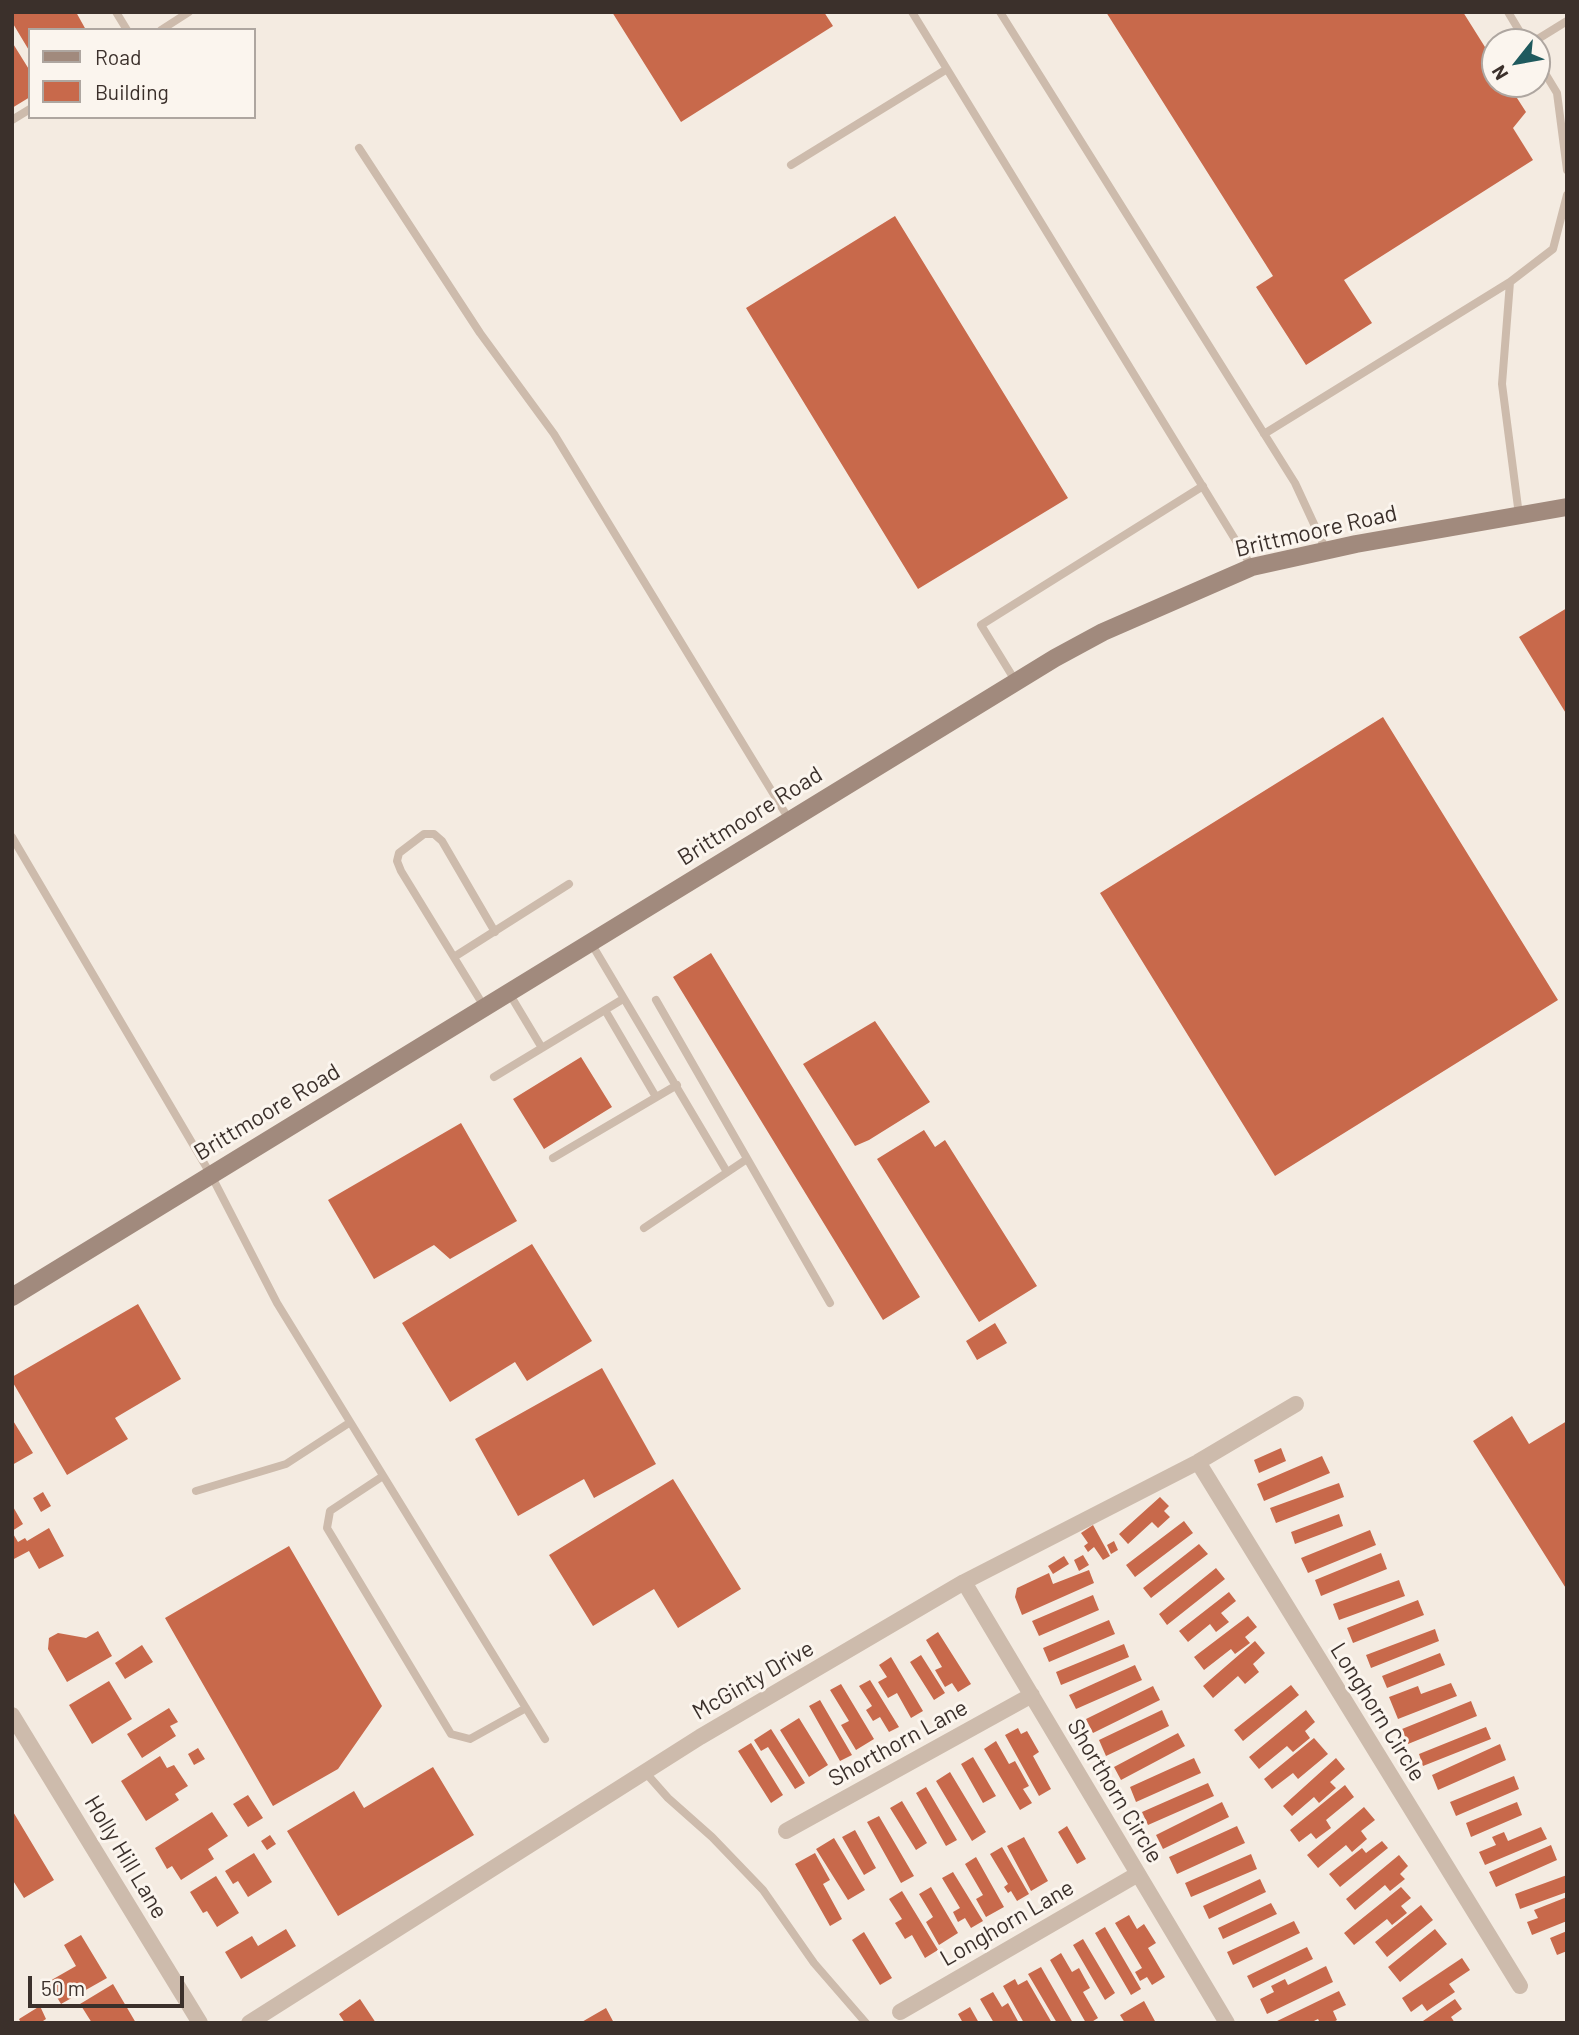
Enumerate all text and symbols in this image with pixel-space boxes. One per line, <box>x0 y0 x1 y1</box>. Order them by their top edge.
legend <box>28 28 256 119</box>
north arrow <box>1481 28 1551 98</box>
text: Road <box>95 44 141 69</box>
text: N <box>1486 62 1512 84</box>
text: Building <box>95 79 169 104</box>
street label: Brittmoore Road <box>1232 499 1400 563</box>
street label: Brittmoore Road <box>673 760 827 872</box>
street label: Brittmoore Road <box>189 1058 345 1166</box>
street label: McGinty Drive <box>687 1634 819 1726</box>
street label: Longhorn Circle <box>1324 1638 1432 1786</box>
street label: Shorthorn Lane <box>824 1693 972 1793</box>
street label: Shorthorn Circle <box>1061 1714 1169 1868</box>
street label: Holly Hill Lane <box>78 1790 174 1924</box>
street label: Longhorn Lane <box>935 1874 1079 1972</box>
scale bar <box>32 1962 187 2006</box>
text: 50 m <box>41 1975 85 2000</box>

